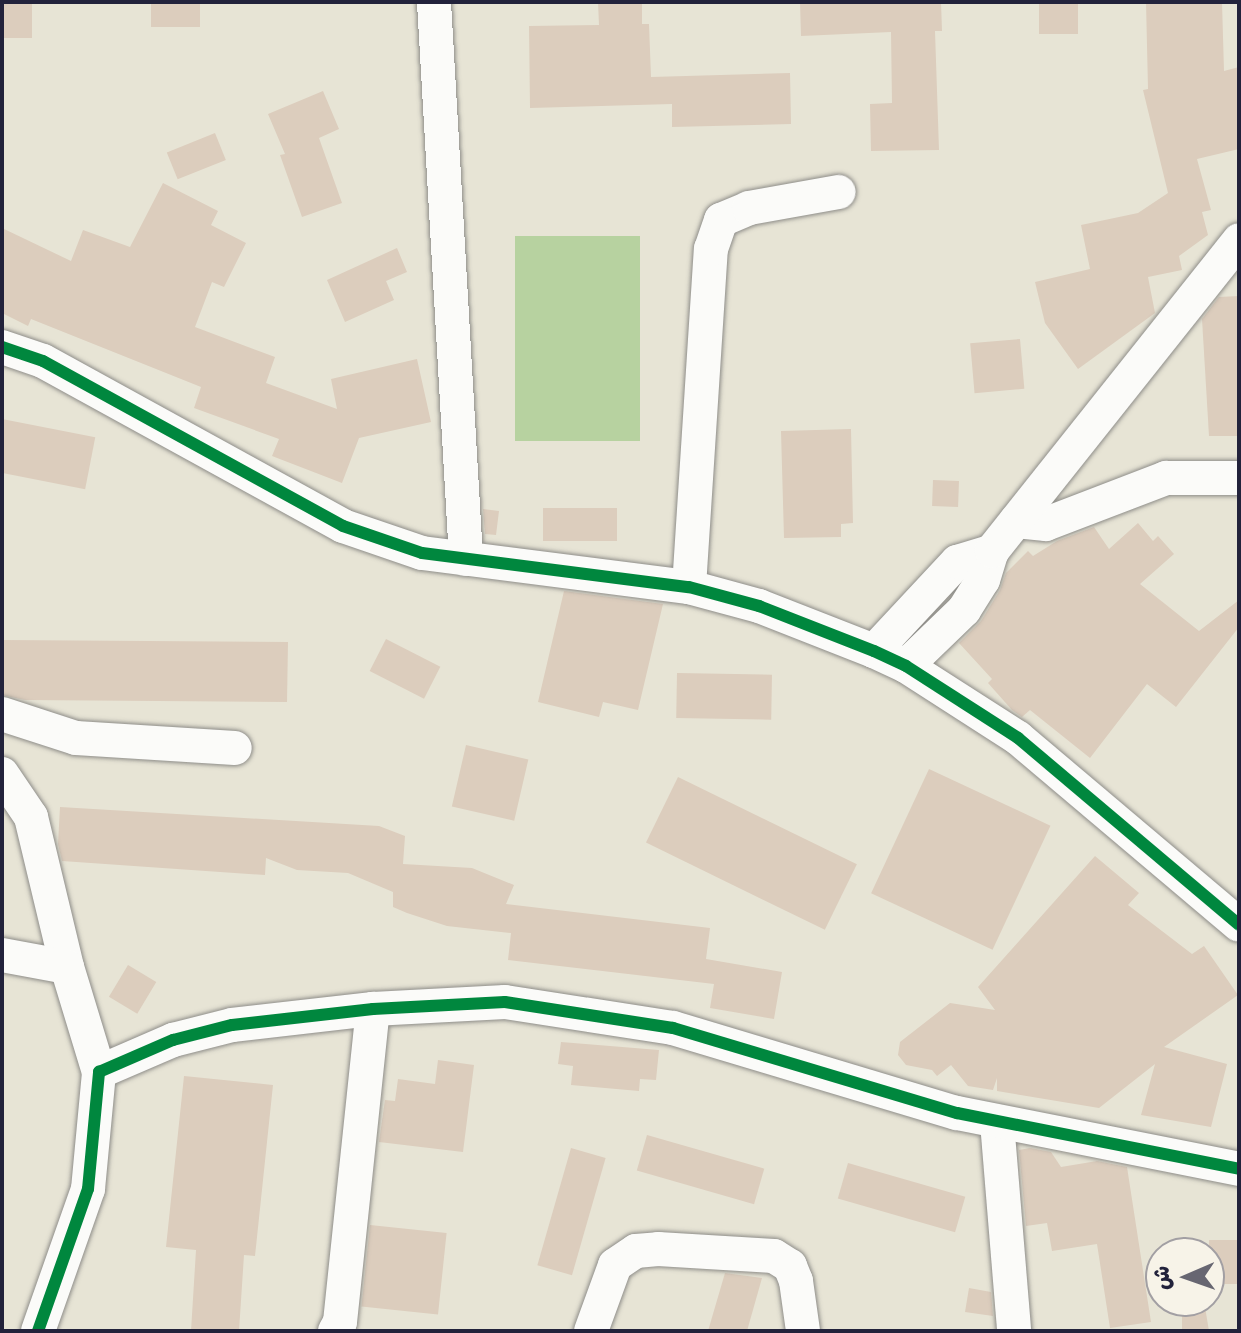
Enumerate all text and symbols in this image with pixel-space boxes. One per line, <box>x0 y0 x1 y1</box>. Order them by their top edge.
north arrow <box>1145 1237 1225 1317</box>
text: ش <box>1147 1265 1178 1290</box>

